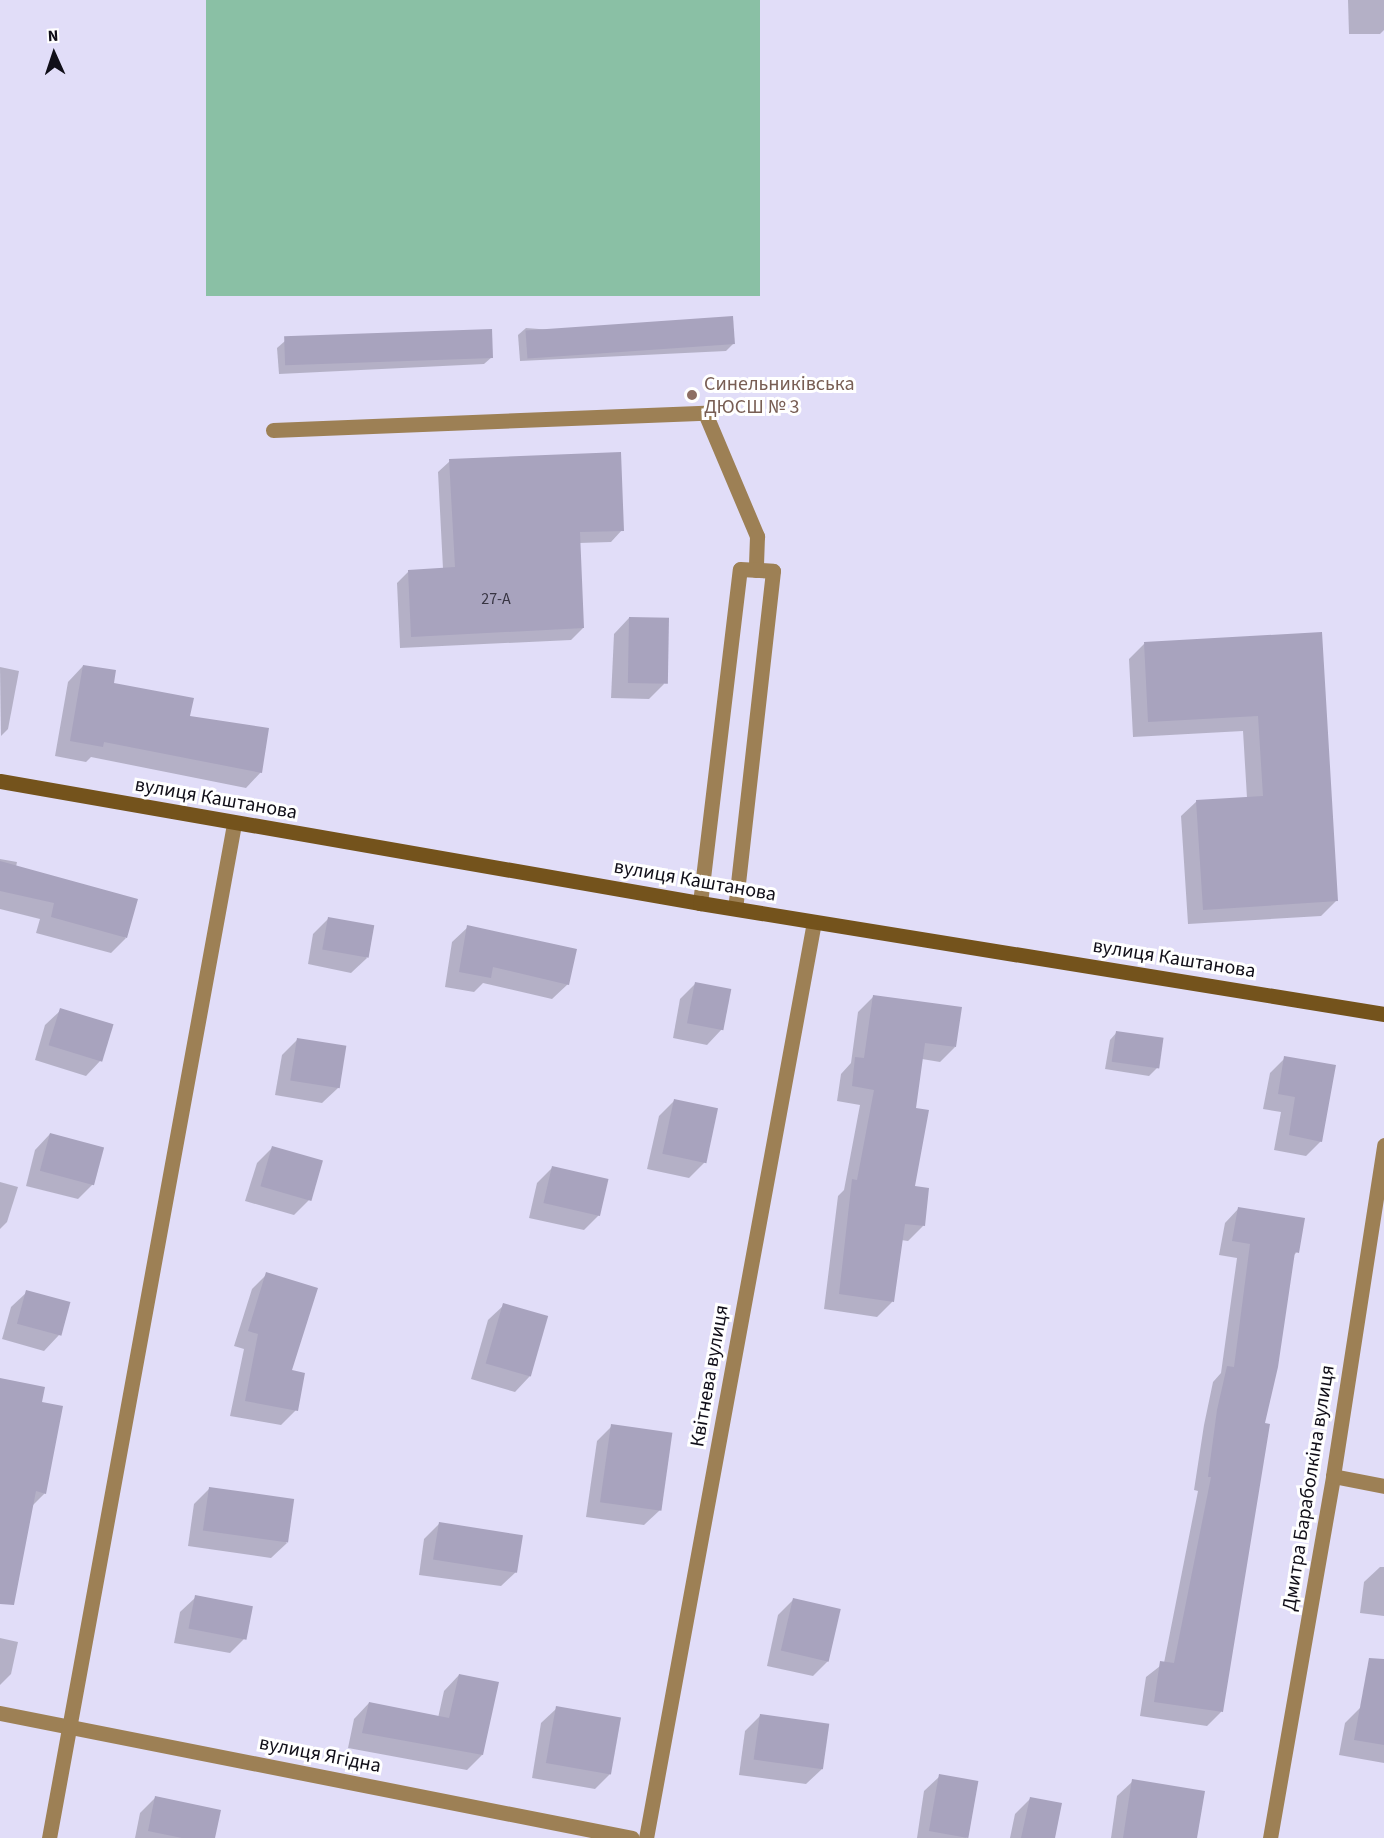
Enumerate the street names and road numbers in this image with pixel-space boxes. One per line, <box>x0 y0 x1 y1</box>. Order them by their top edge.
street label: вулиця Каштанова <box>133 773 299 825</box>
street label: вулиця Каштанова <box>612 855 778 907</box>
street label: вулиця Каштанова <box>1091 934 1257 984</box>
street label: Квітнева вулиця <box>686 1303 734 1449</box>
street label: Дмитра Бараболкіна вулиця <box>1278 1363 1340 1613</box>
street label: вулиця Ягідна <box>257 1731 383 1779</box>

